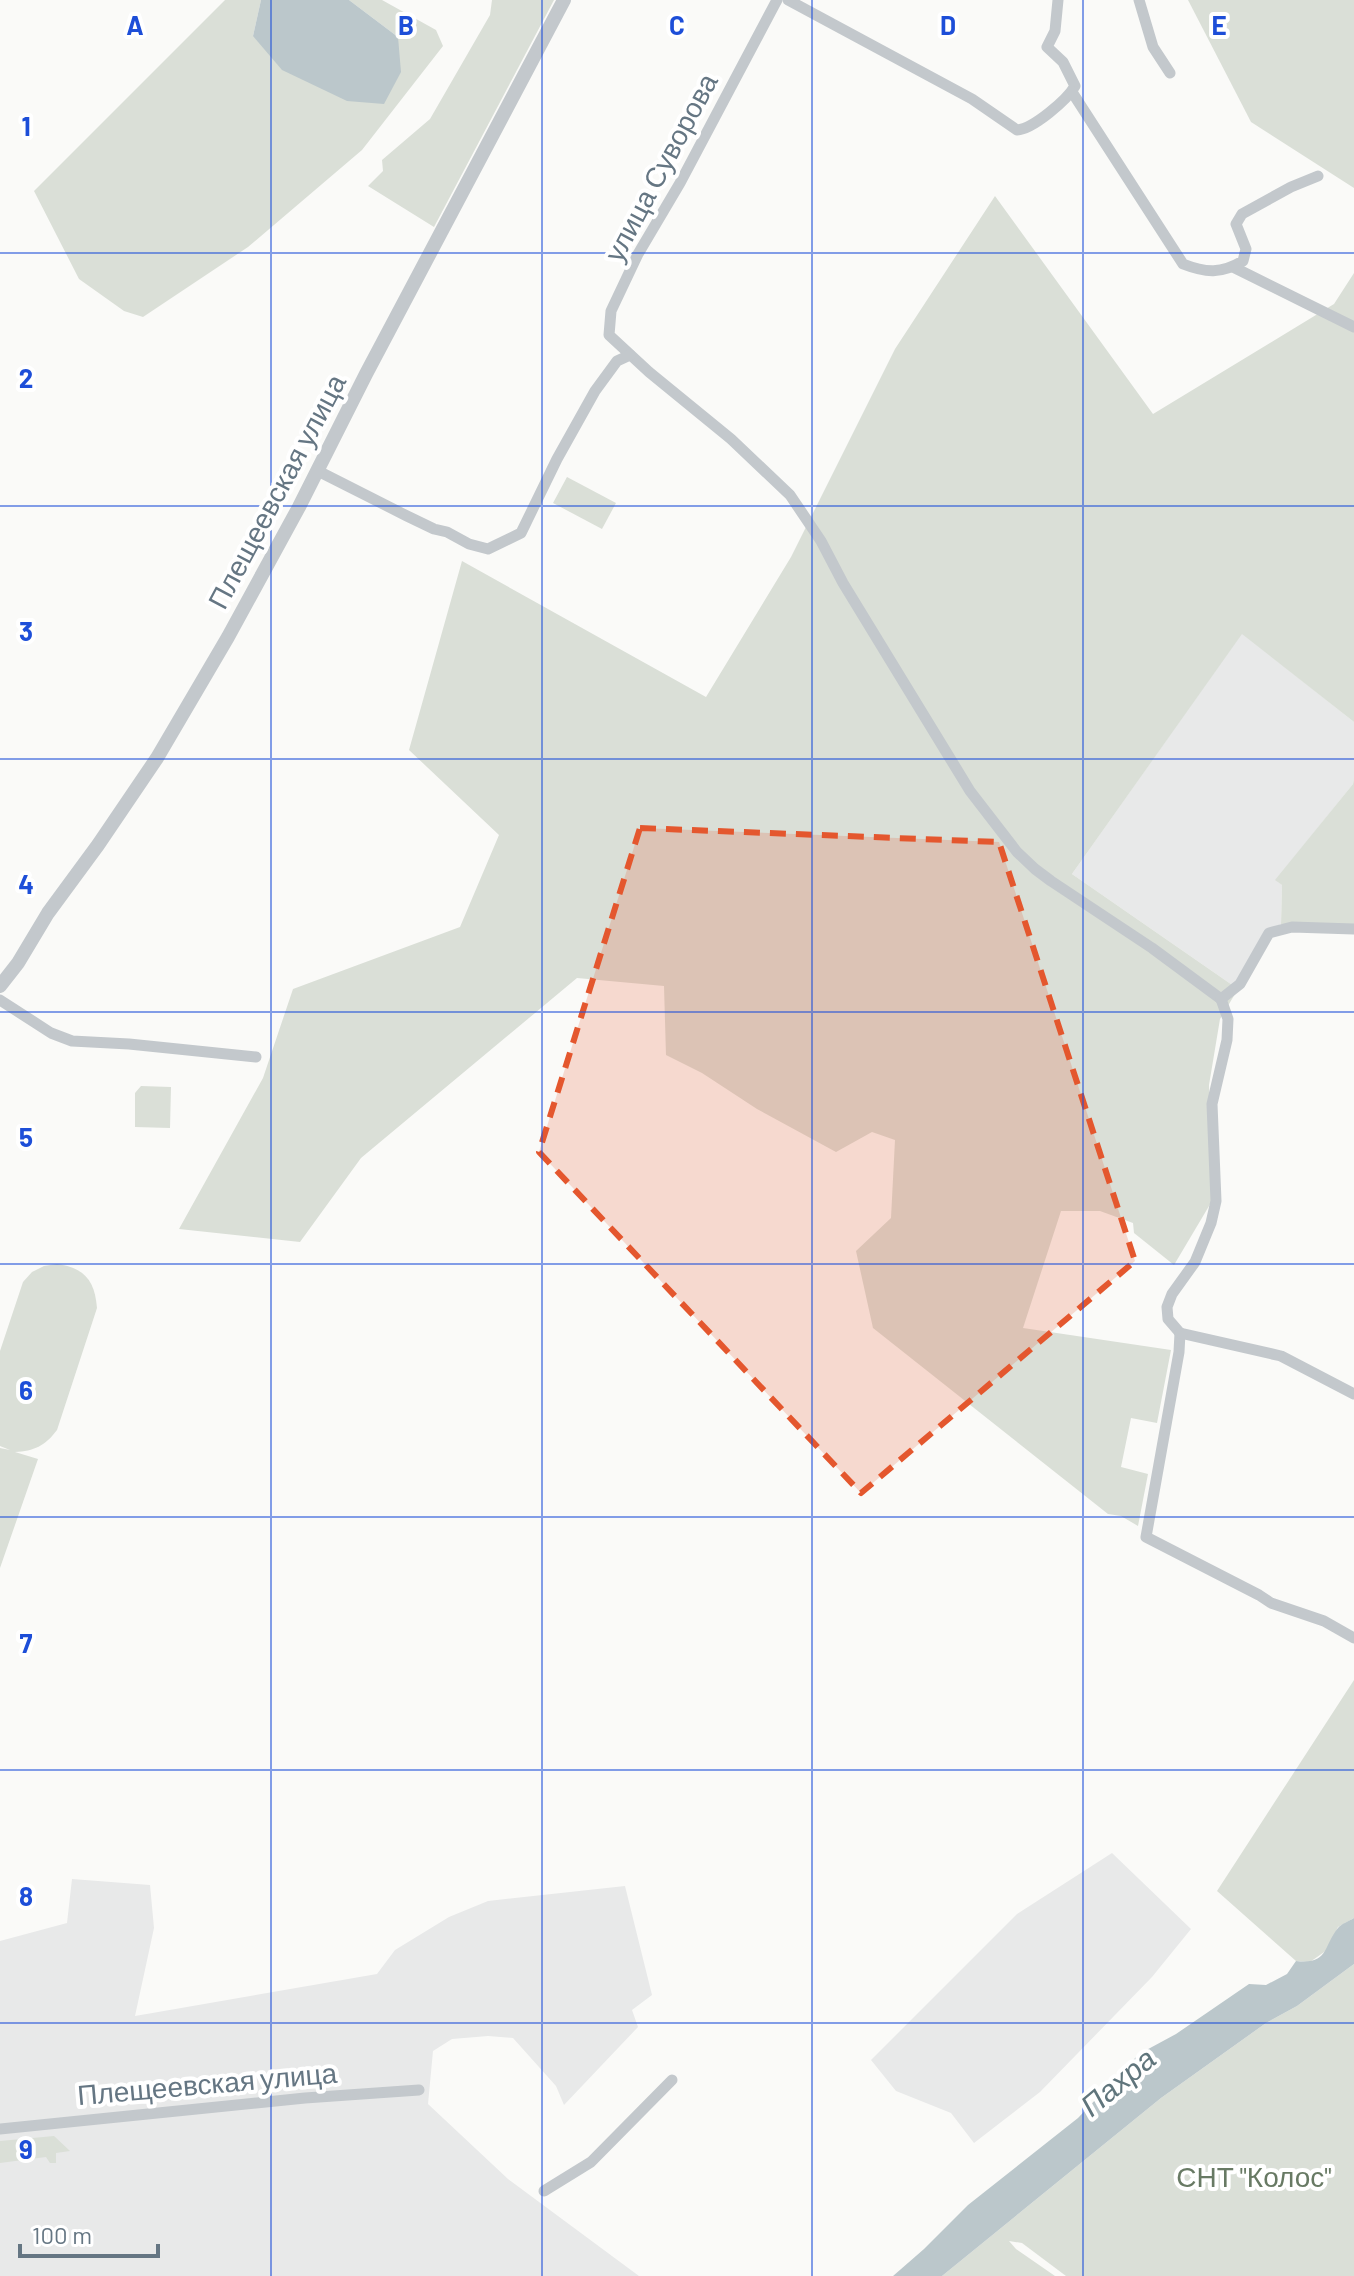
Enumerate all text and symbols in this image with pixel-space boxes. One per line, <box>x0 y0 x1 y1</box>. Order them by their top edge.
text: A <box>126 9 144 40</box>
text: B <box>398 9 414 40</box>
text: C <box>669 9 685 40</box>
text: D <box>940 9 956 40</box>
text: E <box>1211 9 1227 40</box>
street label: улица Суворова <box>596 67 724 267</box>
text: 1 <box>21 110 31 141</box>
text: 2 <box>19 362 33 393</box>
street label: Плещеевская улица <box>200 368 352 614</box>
text: 3 <box>19 615 33 646</box>
text: 4 <box>18 868 34 899</box>
text: 5 <box>19 1121 33 1152</box>
text: 6 <box>19 1374 33 1405</box>
text: 7 <box>20 1627 33 1658</box>
text: 8 <box>19 1880 33 1911</box>
water label: Пахра <box>1072 2039 1162 2123</box>
street label: Плещеевская улица <box>76 2055 339 2111</box>
text: 9 <box>19 2133 33 2164</box>
park label: СНТ "Колос" <box>1176 2159 1332 2193</box>
scale bar <box>20 2208 158 2258</box>
text: 100 m <box>32 2220 92 2249</box>

